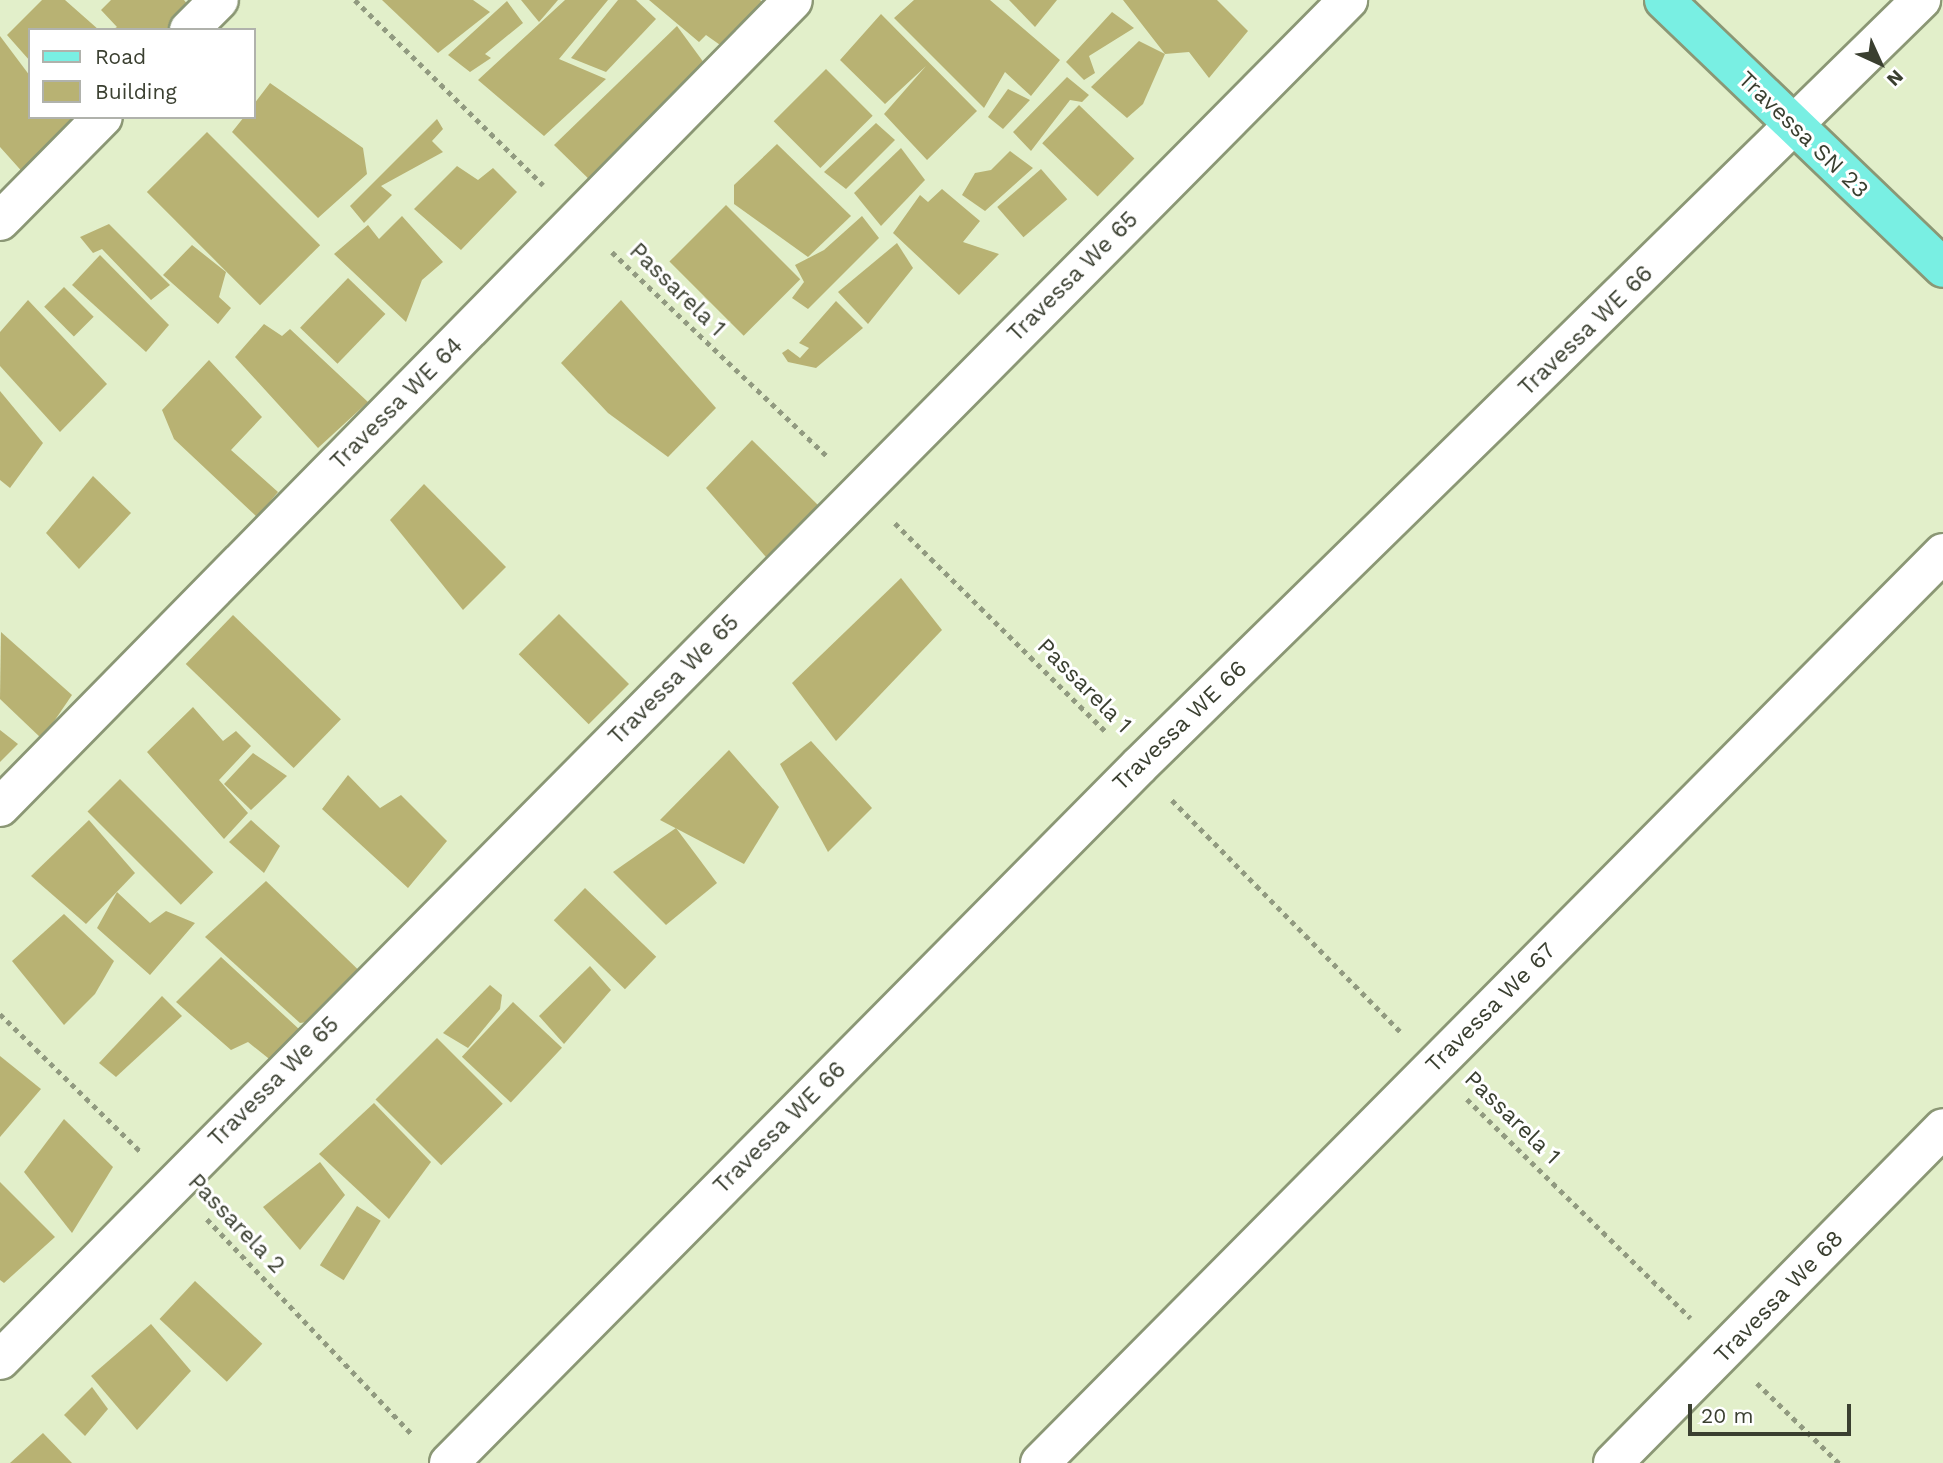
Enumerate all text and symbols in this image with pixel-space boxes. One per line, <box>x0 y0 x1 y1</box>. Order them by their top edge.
legend <box>28 28 256 119</box>
north arrow <box>1845 28 1915 98</box>
text: Road <box>95 44 146 69</box>
text: N <box>1882 65 1908 91</box>
street label: Travessa SN 23 <box>1732 66 1874 204</box>
text: Building <box>95 79 177 104</box>
street label: Travessa We 65 <box>1002 206 1144 348</box>
street label: Passarela 1 <box>623 237 731 343</box>
street label: Travessa WE 66 <box>1513 260 1659 402</box>
street label: Travessa WE 64 <box>325 332 469 476</box>
street label: Travessa We 65 <box>603 609 745 751</box>
street label: Passarela 1 <box>1031 633 1137 739</box>
street label: Travessa WE 66 <box>1107 655 1253 797</box>
street label: Travessa We 67 <box>1420 937 1562 1079</box>
street label: Travessa We 65 <box>203 1011 345 1153</box>
street label: Travessa WE 66 <box>708 1056 852 1200</box>
street label: Passarela 1 <box>1458 1065 1566 1171</box>
street label: Passarela 2 <box>182 1168 290 1280</box>
street label: Travessa We 68 <box>1708 1225 1850 1369</box>
scale bar <box>1691 1390 1854 1434</box>
text: 20 m <box>1701 1403 1753 1428</box>

